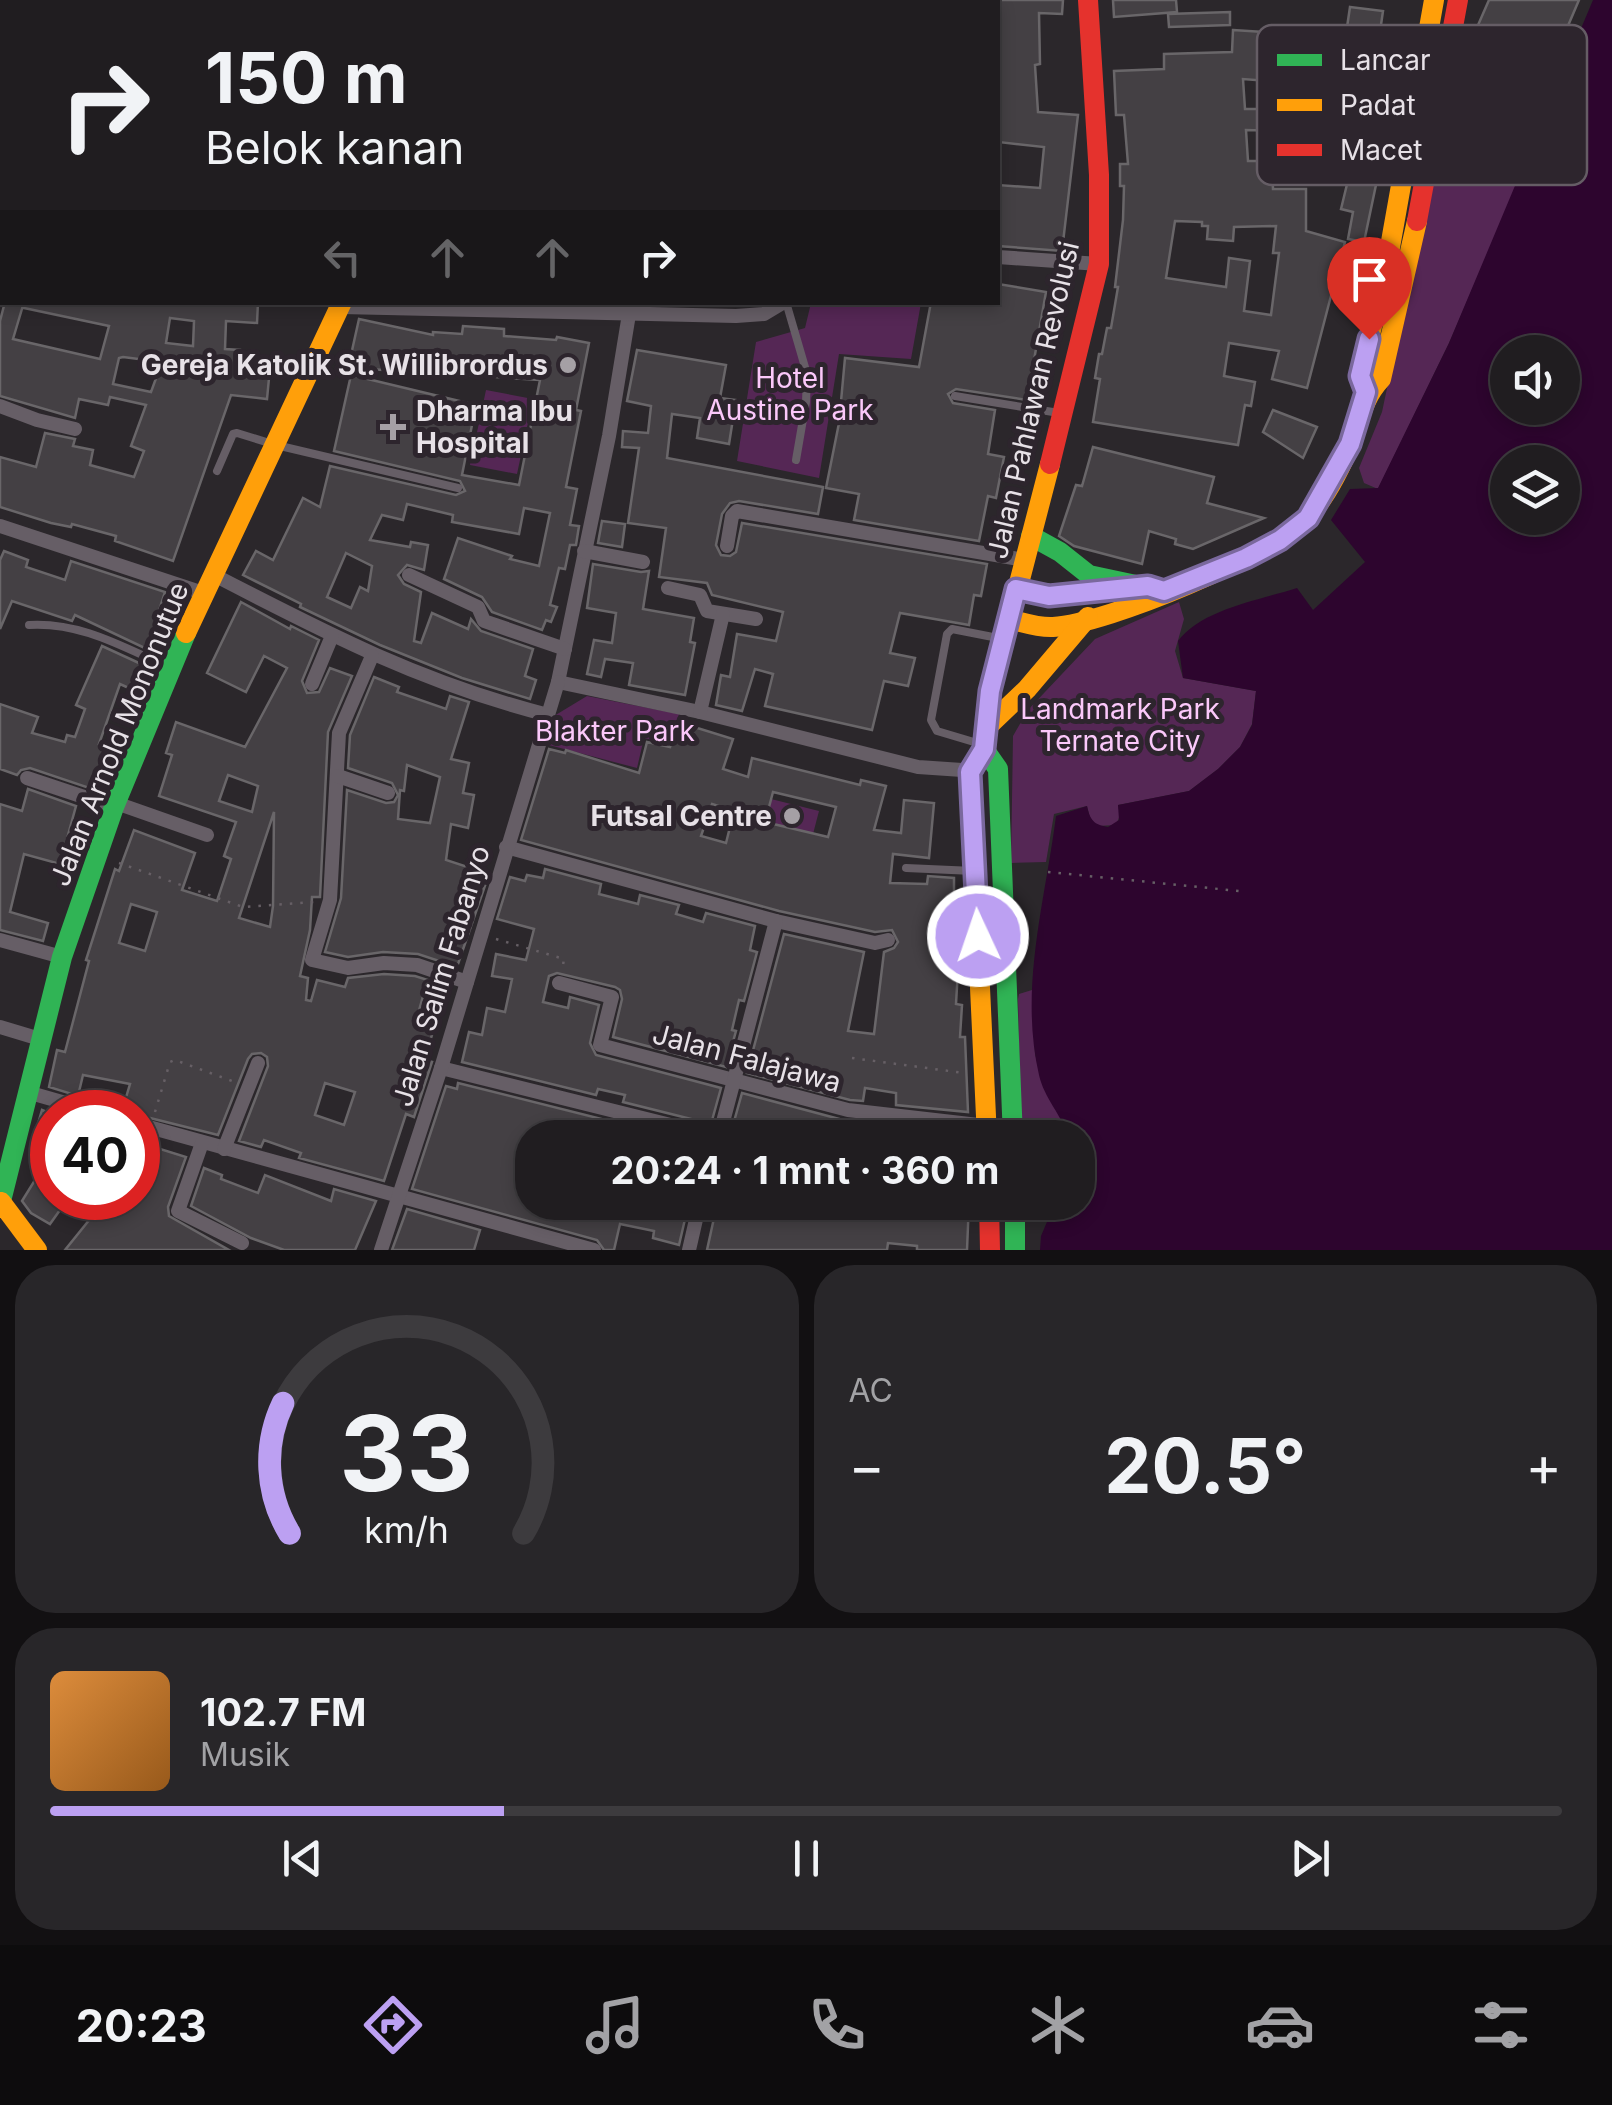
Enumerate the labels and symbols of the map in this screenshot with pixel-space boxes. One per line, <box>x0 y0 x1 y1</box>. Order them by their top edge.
legend <box>1257 25 1587 185</box>
text: Lancar <box>1340 43 1431 77</box>
text: Padat <box>1340 88 1416 122</box>
text: Macet <box>1340 133 1423 167</box>
pin <box>1327 237 1412 340</box>
street label: Jalan Pahlawan Revolusi <box>980 238 1086 562</box>
place label: Gereja Katolik St. Willibrordus <box>141 348 548 382</box>
marker: Gereja Katolik St. Willibrordus <box>557 354 579 376</box>
park label: Hotel Austine Park <box>706 361 874 427</box>
place label: Dharma Ibu Hospital <box>416 394 573 460</box>
marker: Dharma Ibu Hospital <box>380 414 406 440</box>
street label: Jalan Arnold Mononutue <box>42 577 196 891</box>
park label: Landmark Park Ternate City <box>1020 692 1220 758</box>
park label: Blakter Park <box>535 714 695 748</box>
place label: Futsal Centre <box>590 799 772 833</box>
marker: Futsal Centre <box>781 805 803 827</box>
street label: Jalan Salim Fabanyo <box>385 841 497 1111</box>
position arrow <box>926 884 1030 988</box>
street label: Jalan Falajawa <box>649 1016 845 1100</box>
speed limit sign: 40 <box>30 1090 160 1220</box>

